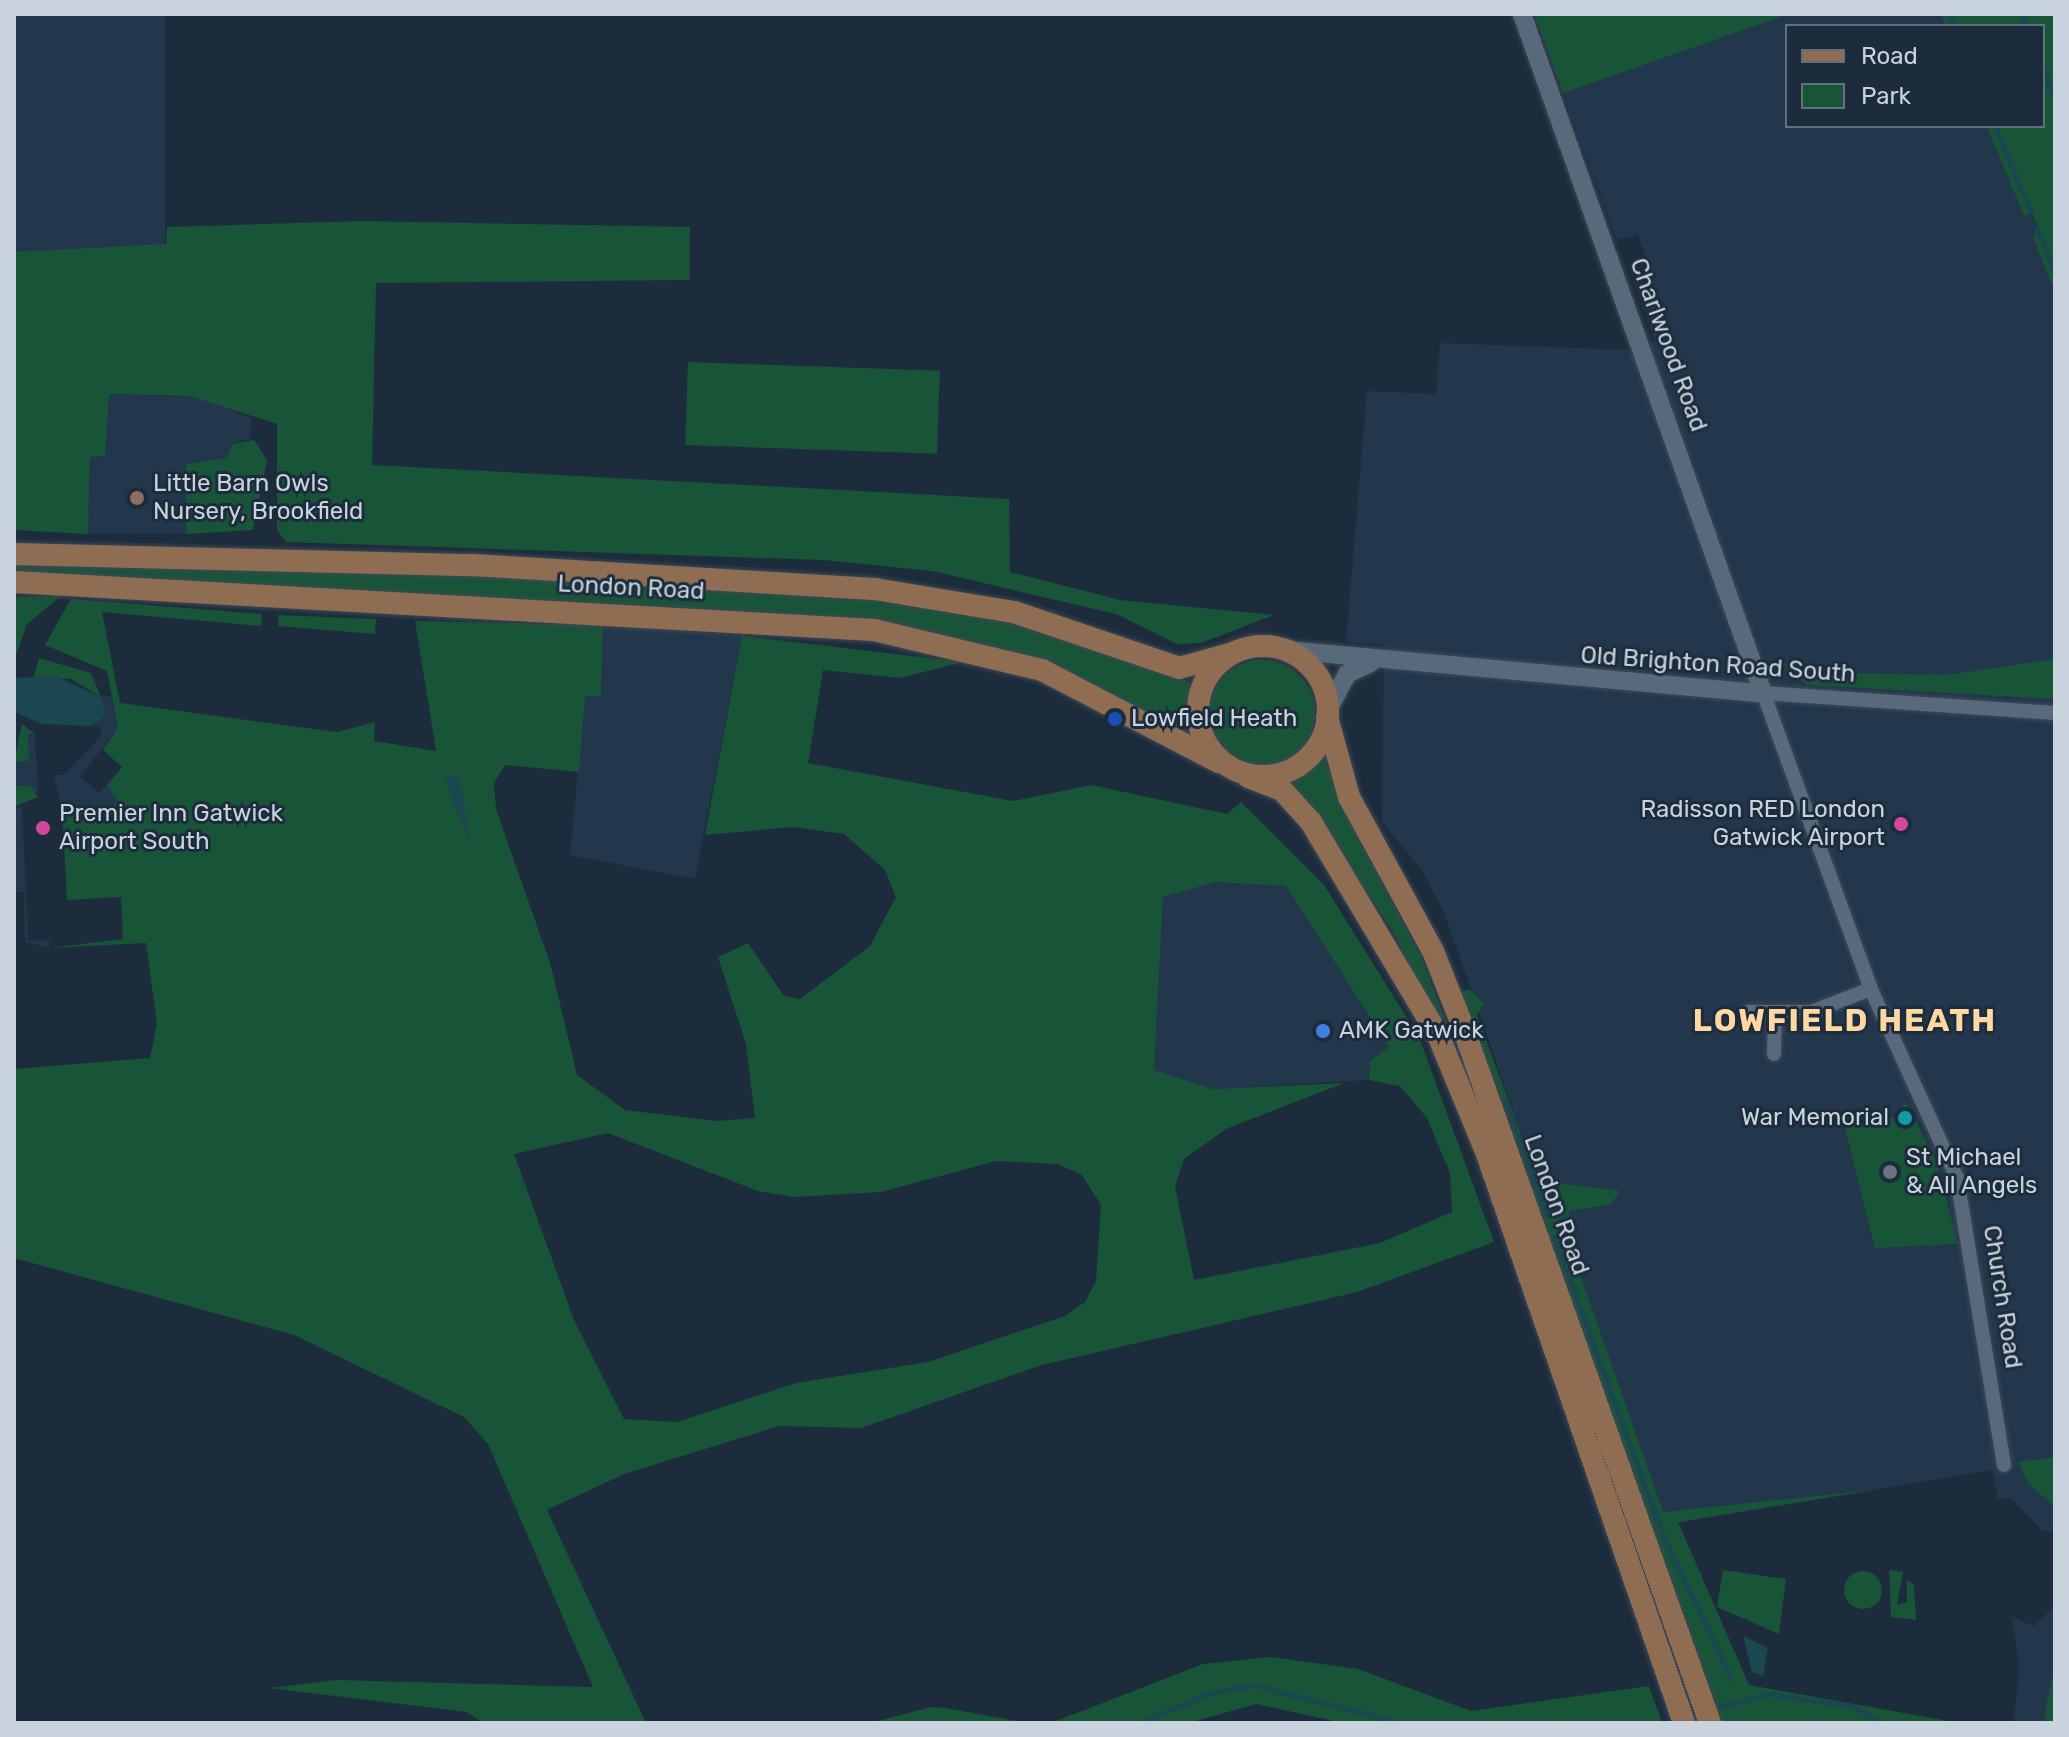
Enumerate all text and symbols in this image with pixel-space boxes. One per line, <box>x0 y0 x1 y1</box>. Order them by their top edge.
legend <box>1785 24 2045 128</box>
text: Road <box>1861 42 1918 70</box>
text: Park <box>1861 82 1911 110</box>
street label: Charlwood Road <box>1623 254 1713 436</box>
place label: Little Barn Owls Nursery, Brookfield <box>153 470 363 526</box>
marker: Little Barn Owls Nursery, Brookfield <box>128 489 146 507</box>
street label: London Road <box>557 570 705 606</box>
street label: Old Brighton Road South <box>1580 641 1856 689</box>
place label: Lowfield Heath <box>1131 705 1297 733</box>
marker: Lowfield Heath <box>1106 710 1124 728</box>
place label: Radisson RED London Gatwick Airport <box>1640 796 1885 852</box>
place label: Premier Inn Gatwick Airport South <box>59 800 283 856</box>
marker: Radisson RED London Gatwick Airport <box>1892 815 1910 833</box>
marker: Premier Inn Gatwick Airport South <box>34 819 52 837</box>
district label: LOWFIELD HEATH <box>1693 1001 1997 1039</box>
place label: AMK Gatwick <box>1339 1017 1484 1045</box>
marker: AMK Gatwick <box>1314 1022 1332 1040</box>
place label: War Memorial <box>1740 1104 1889 1132</box>
marker: War Memorial <box>1896 1109 1914 1127</box>
street label: London Road <box>1517 1131 1595 1279</box>
place label: St Michael & All Angels <box>1906 1144 2039 1200</box>
marker: St Michael & All Angels <box>1881 1163 1899 1181</box>
street label: Church Road <box>1976 1223 2028 1371</box>

